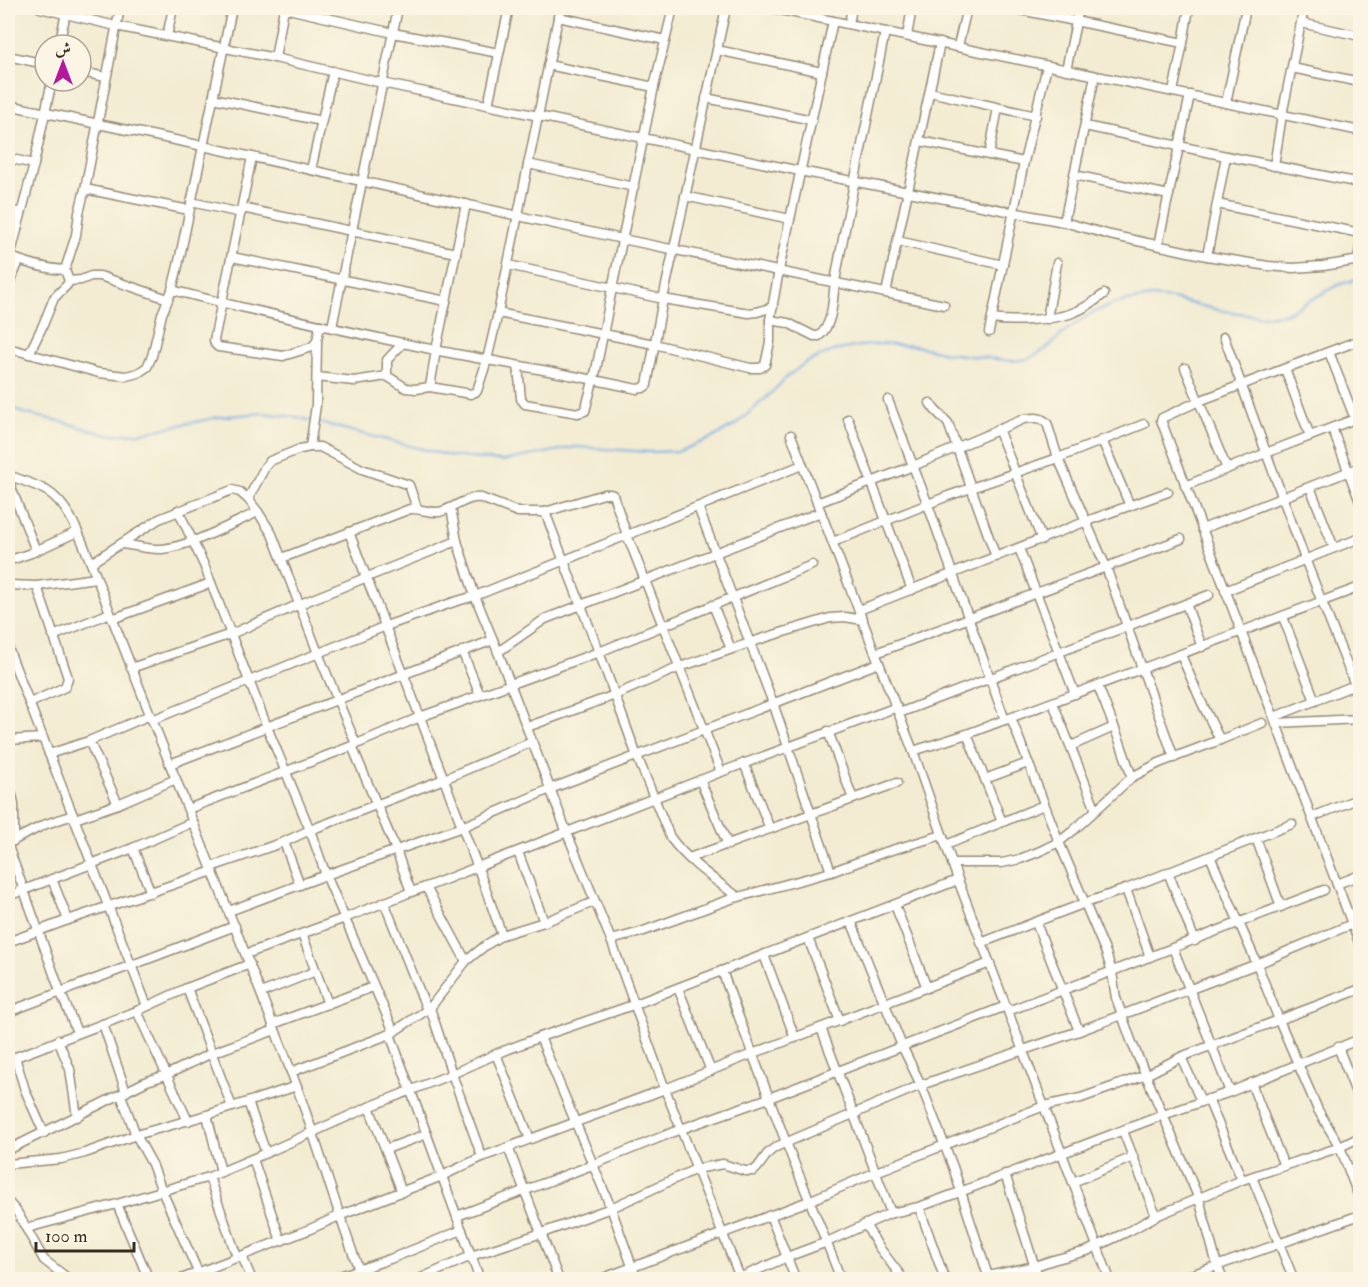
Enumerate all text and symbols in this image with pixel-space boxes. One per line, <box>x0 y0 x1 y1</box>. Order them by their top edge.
north arrow <box>33 33 93 93</box>
text: ش <box>55 39 71 59</box>
scale bar <box>36 1215 134 1253</box>
text: 100 m <box>45 1225 88 1248</box>

